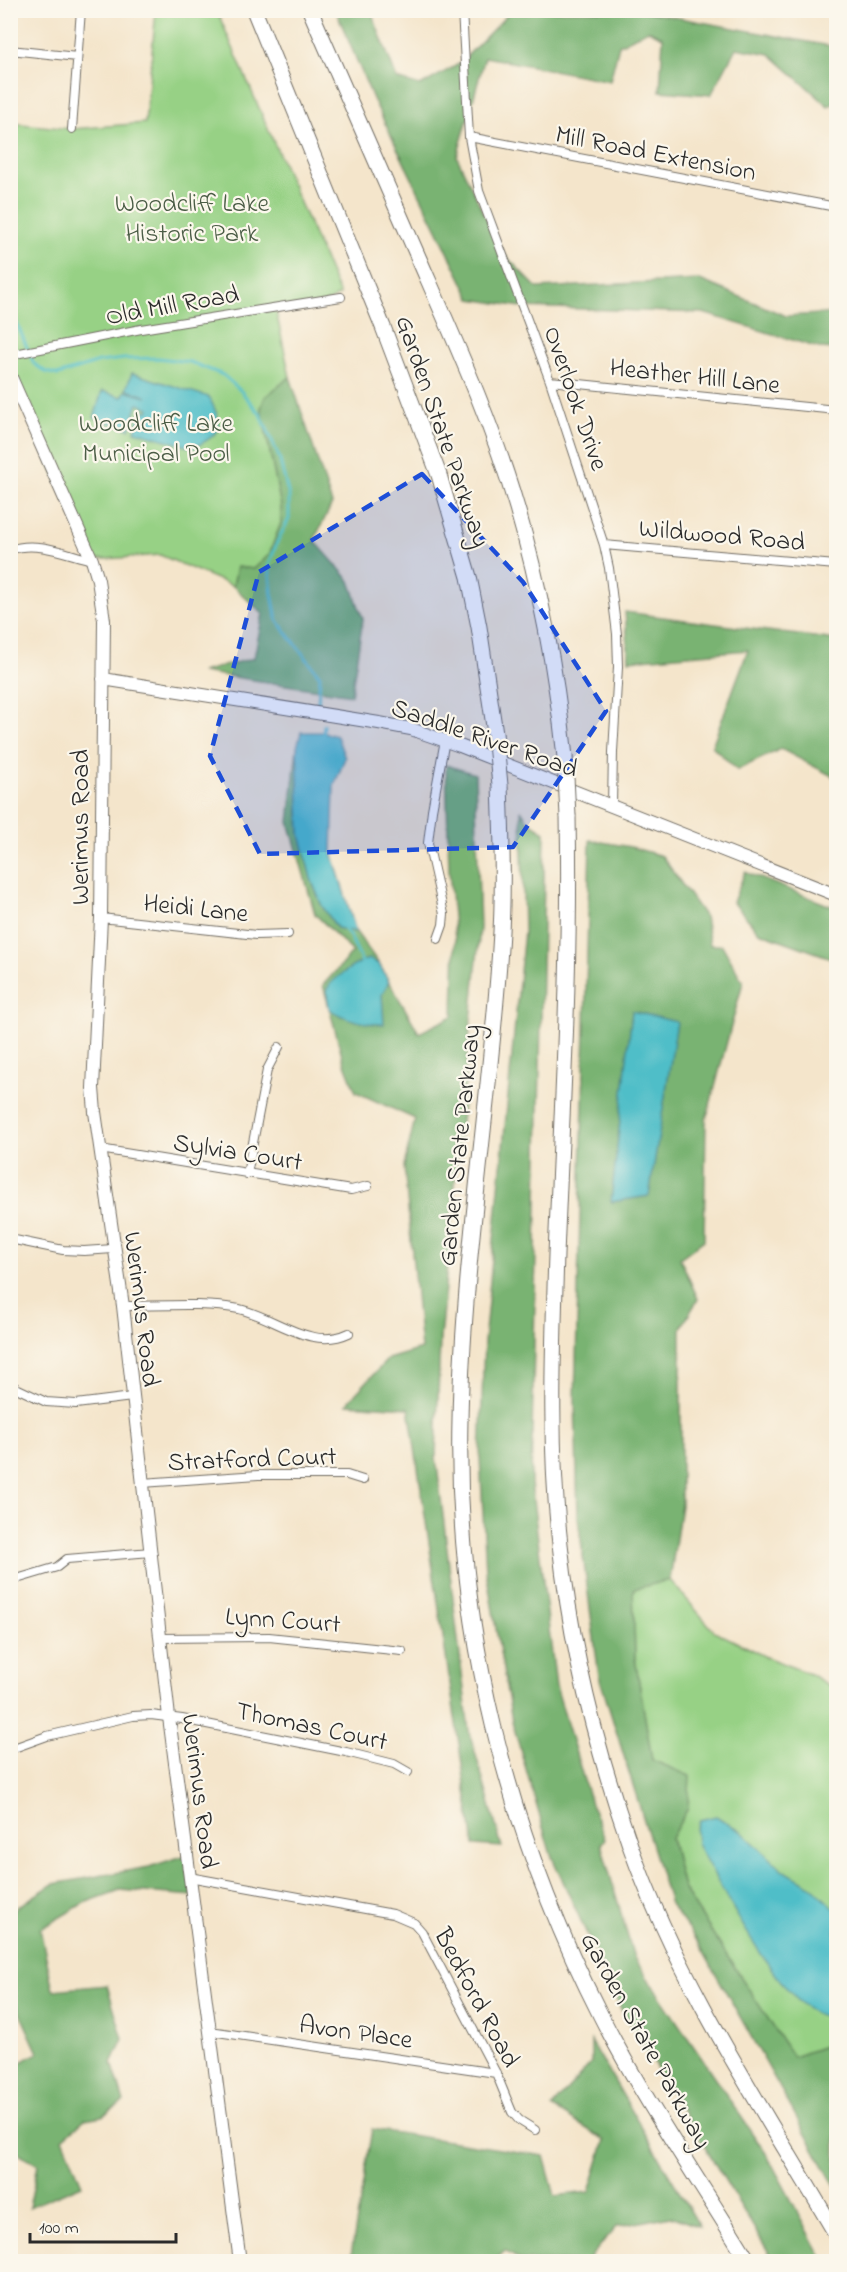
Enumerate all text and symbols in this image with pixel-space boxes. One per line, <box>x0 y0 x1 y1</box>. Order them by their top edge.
street label: Mill Road Extension <box>552 117 759 193</box>
park label: Woodcliff Lake Historic Park <box>115 186 269 254</box>
street label: Old Mill Road <box>103 276 243 337</box>
street label: Garden State Parkway <box>384 311 499 553</box>
street label: Overlook Drive <box>532 322 617 477</box>
street label: Heather Hill Lane <box>608 350 782 406</box>
park label: Woodcliff Lake Municipal Pool <box>79 406 233 474</box>
street label: Wildwood Road <box>637 511 807 563</box>
street label: Saddle River Road <box>386 690 583 790</box>
street label: Werimus Road <box>63 749 101 905</box>
street label: Heidi Lane <box>141 886 250 934</box>
street label: Garden State Parkway <box>429 1023 493 1268</box>
street label: Sylvia Court <box>170 1125 305 1183</box>
street label: Werimus Road <box>112 1230 168 1389</box>
street label: Stratford Court <box>167 1439 337 1483</box>
street label: Lynn Court <box>224 1599 342 1645</box>
street label: Thomas Court <box>232 1693 391 1763</box>
street label: Werimus Road <box>170 1712 226 1871</box>
street label: Bedford Road <box>422 1921 528 2075</box>
street label: Garden State Parkway <box>569 1926 720 2157</box>
street label: Avon Place <box>297 2007 415 2061</box>
scale bar <box>30 2206 176 2244</box>
text: 100 m <box>39 2216 79 2242</box>

